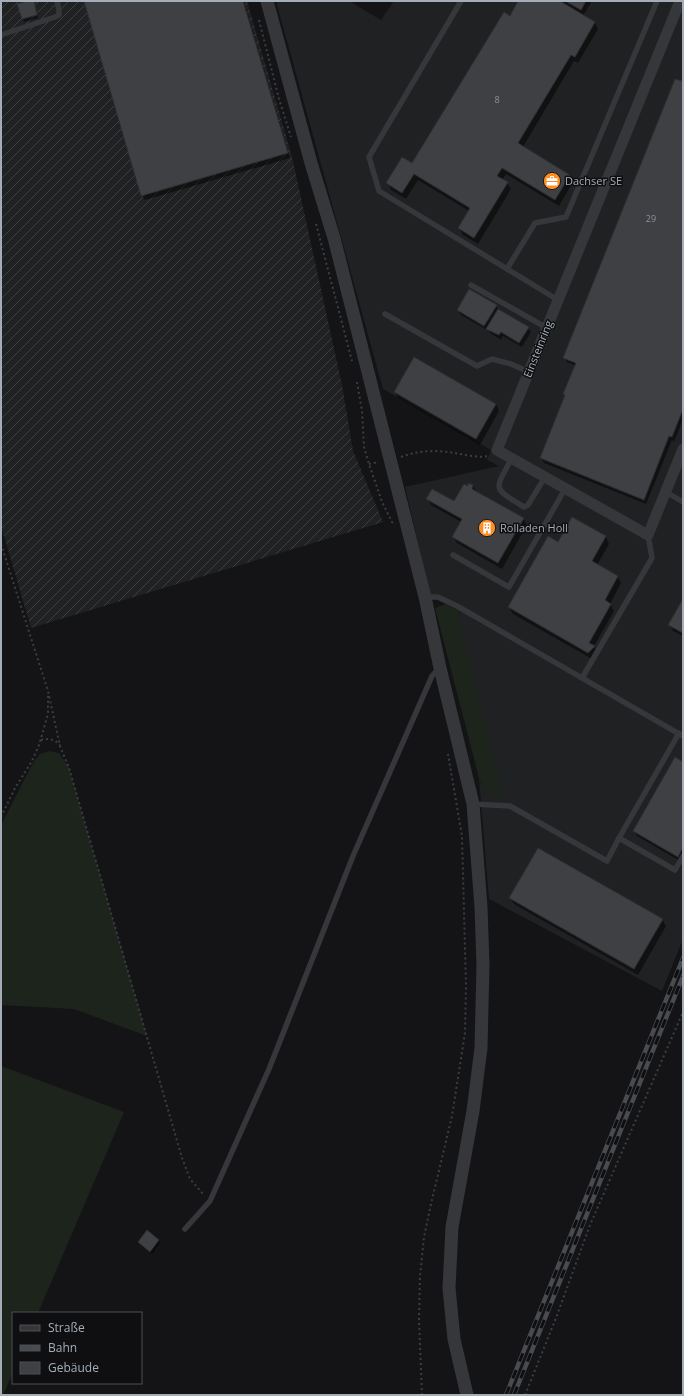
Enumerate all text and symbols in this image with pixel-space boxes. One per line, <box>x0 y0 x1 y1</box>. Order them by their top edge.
house number: 8 <box>494 93 500 106</box>
office icon: Dachser SE <box>542 171 562 191</box>
place label: Dachser SE <box>565 173 622 188</box>
house number: 29 <box>646 212 656 225</box>
street label: Einsteinring <box>519 318 556 380</box>
building icon: Rolladen Holl <box>477 518 497 538</box>
place label: Rolladen Holl <box>500 520 568 535</box>
legend <box>12 1312 142 1384</box>
text: Straße <box>48 1319 85 1336</box>
text: Bahn <box>48 1339 77 1356</box>
text: Gebäude <box>48 1359 99 1376</box>

